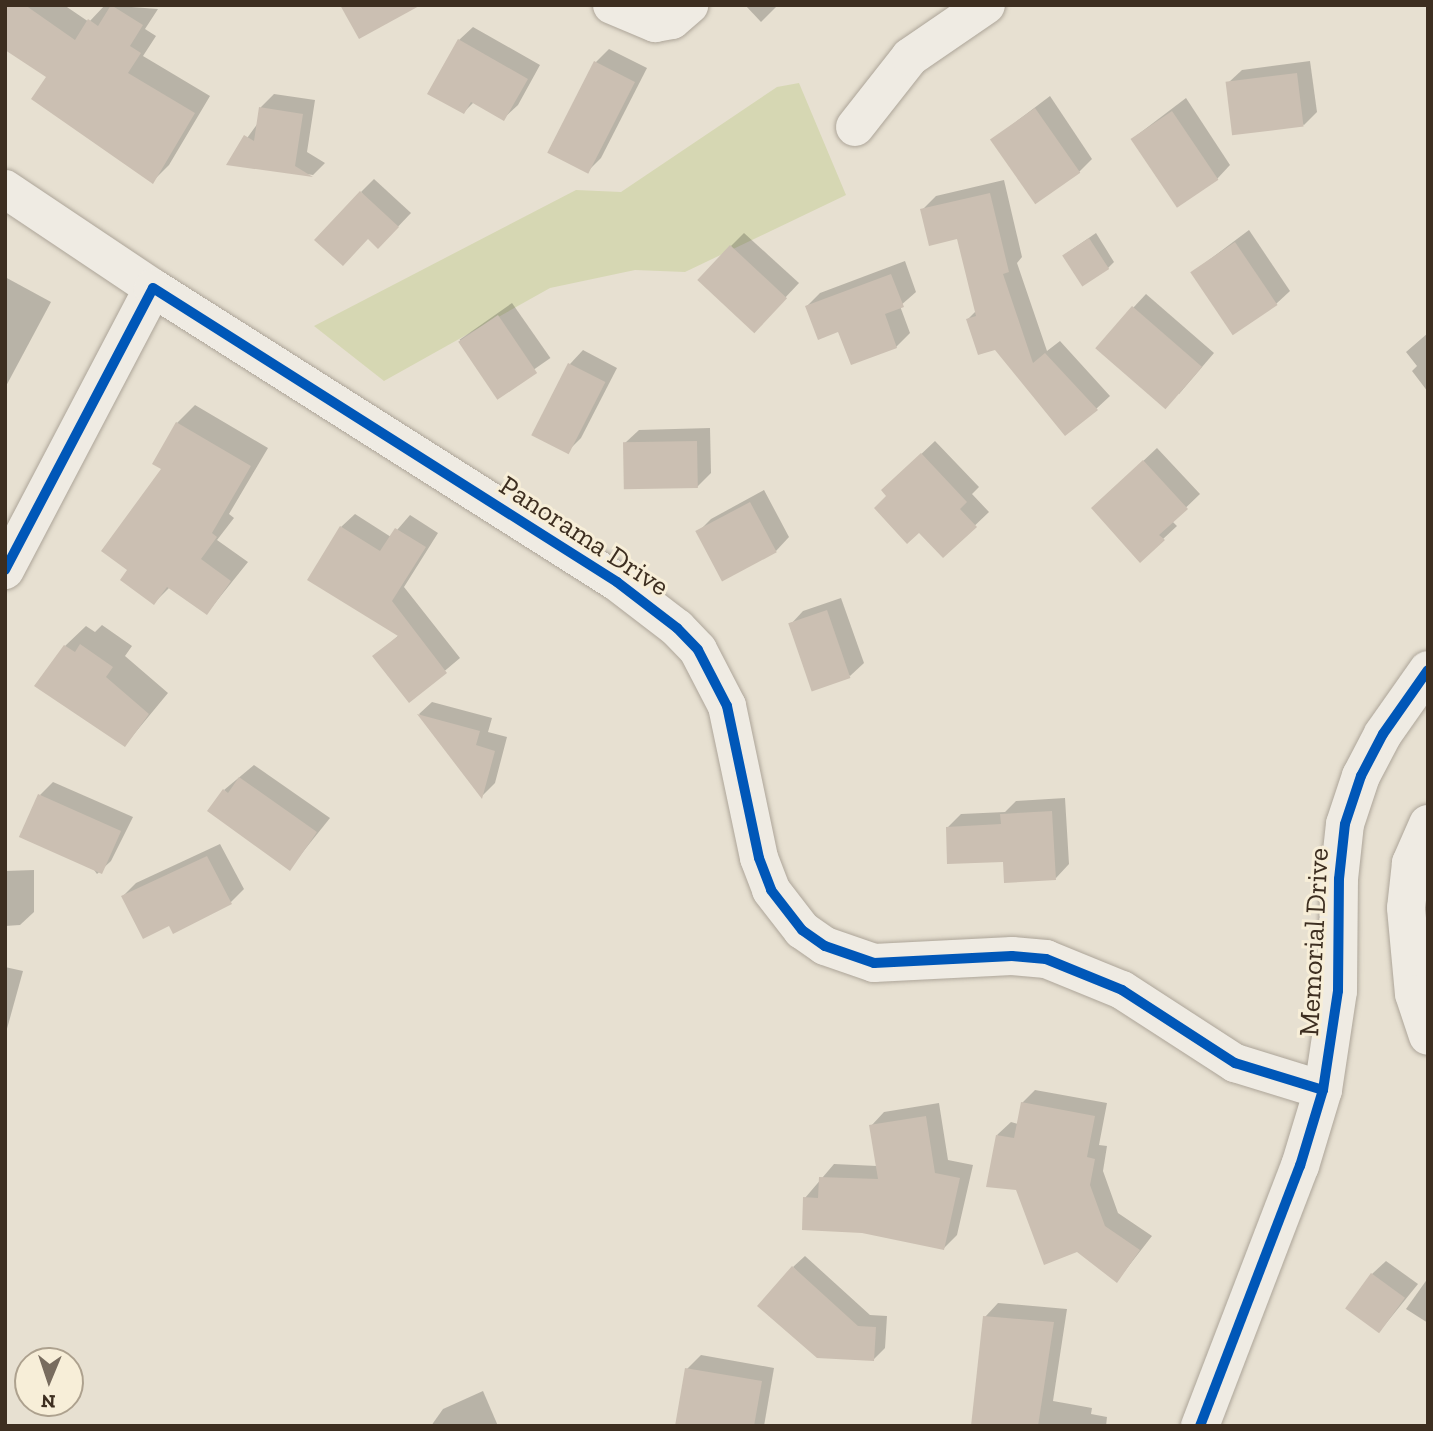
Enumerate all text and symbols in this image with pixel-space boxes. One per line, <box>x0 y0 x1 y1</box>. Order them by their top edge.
street label: Panorama Drive <box>493 469 675 603</box>
street label: Memorial Drive <box>1292 847 1336 1037</box>
north arrow <box>14 1347 84 1417</box>
text: N <box>41 1390 56 1413</box>

